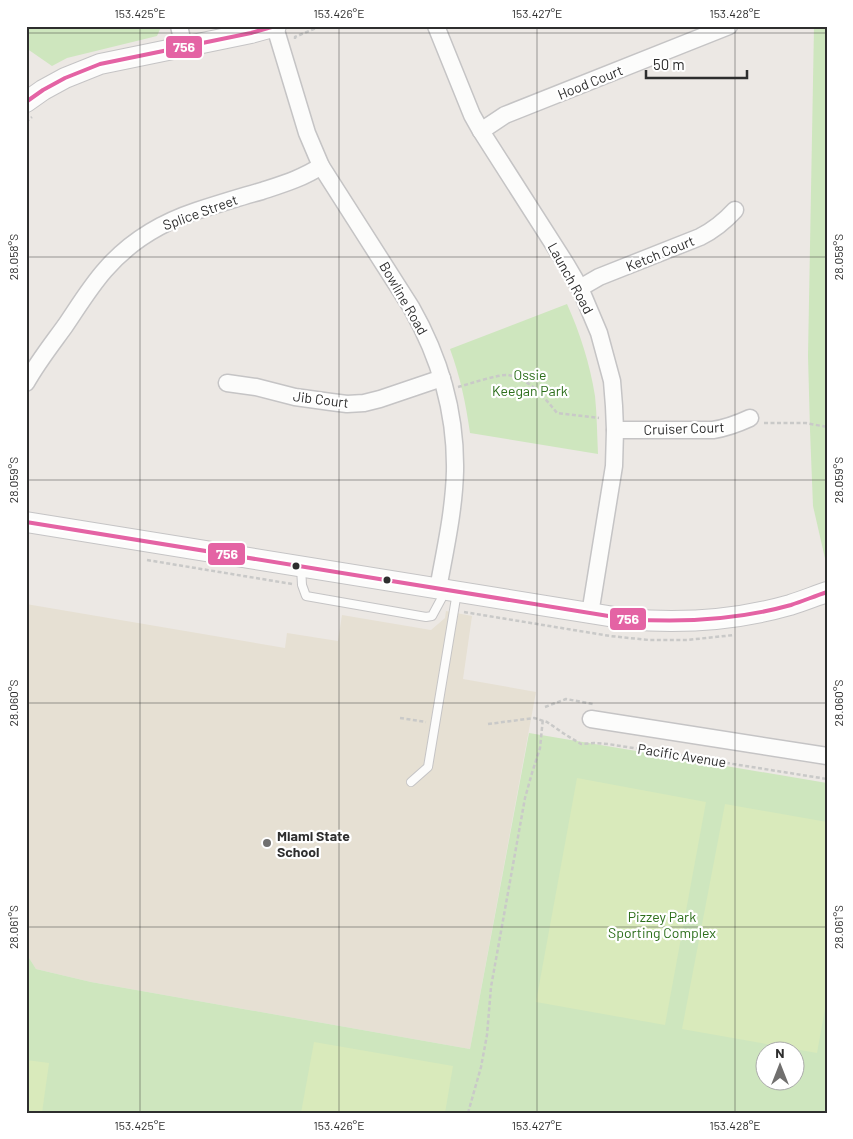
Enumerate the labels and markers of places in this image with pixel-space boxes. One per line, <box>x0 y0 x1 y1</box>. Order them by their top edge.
unlabelled marker <box>291 561 301 571</box>
unlabelled marker <box>382 575 392 585</box>
place label: Miami State School <box>277 827 350 860</box>
marker: Miami State School <box>261 837 273 849</box>

